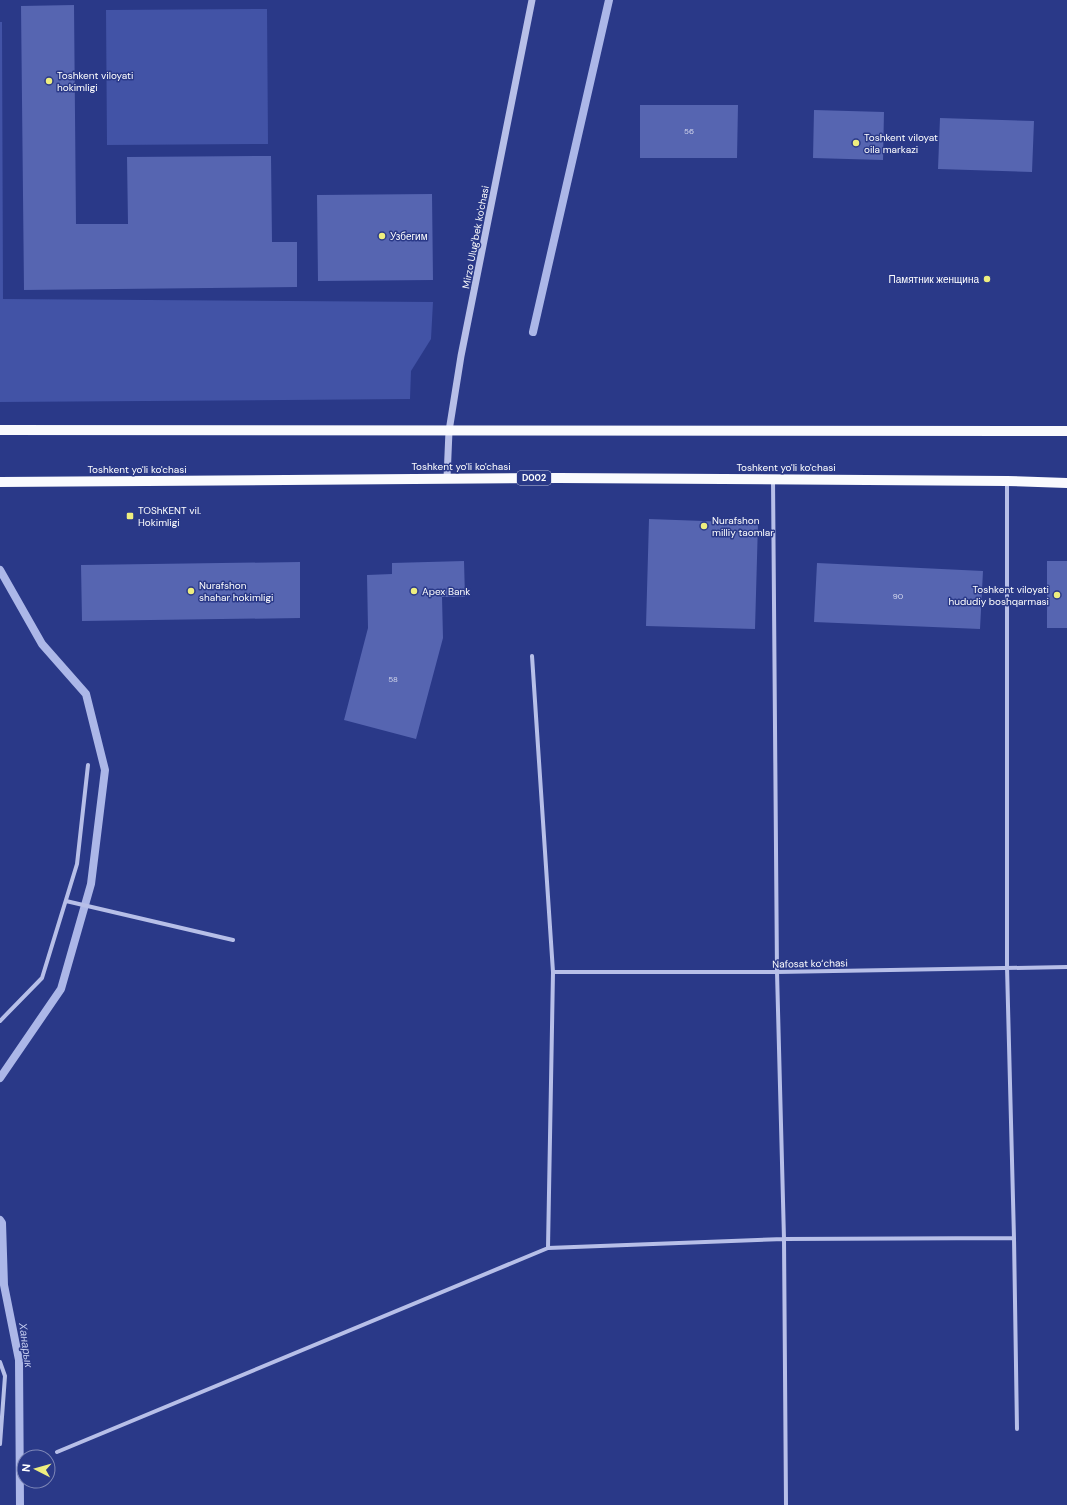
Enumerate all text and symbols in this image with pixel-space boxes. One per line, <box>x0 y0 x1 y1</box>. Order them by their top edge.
place label: Toshkent viloyati hokimligi <box>57 69 133 94</box>
marker: Toshkent viloyati hokimligi <box>44 76 54 86</box>
house number: 56 <box>684 126 694 136</box>
place label: Toshkent viloyat oila markazi <box>864 131 938 156</box>
marker: Toshkent viloyat oila markazi <box>851 138 861 148</box>
street label: Mirzo Ulug'bek ko'chasi <box>459 184 492 290</box>
place label: Узбегим <box>390 230 428 243</box>
marker: Узбегим <box>377 231 387 241</box>
place label: Памятник женщина <box>889 273 979 286</box>
marker: Памятник женщина <box>982 274 992 284</box>
street label: Toshkent yo'li ko'chasi <box>411 460 511 473</box>
street label: Toshkent yo'li ko'chasi <box>736 461 836 474</box>
street label: Toshkent yo'li ko'chasi <box>87 463 187 476</box>
road number: D002 <box>517 471 551 485</box>
place label: TOShKENT vil. Hokimligi <box>138 504 201 529</box>
marker: TOShKENT vil. Hokimligi <box>125 511 135 521</box>
place label: Nurafshon milliy taomlar <box>712 514 774 539</box>
marker: Nurafshon milliy taomlar <box>699 521 709 531</box>
place label: Nurafshon shahar hokimligi <box>199 579 273 604</box>
place label: Toshkent viloyati hududiy boshqarmasi <box>948 583 1049 608</box>
place label: Apex Bank <box>422 585 470 598</box>
marker: Nurafshon shahar hokimligi <box>186 586 196 596</box>
marker: Apex Bank <box>409 586 419 596</box>
marker: Toshkent viloyati hududiy boshqarmasi <box>1052 590 1062 600</box>
house number: 90 <box>893 591 904 601</box>
house number: 58 <box>388 674 398 684</box>
street label: Nafosat ko‘chasi <box>772 956 848 971</box>
water label: Ханарык <box>16 1321 36 1369</box>
north arrow <box>16 1449 56 1489</box>
text: N <box>19 1463 33 1473</box>

